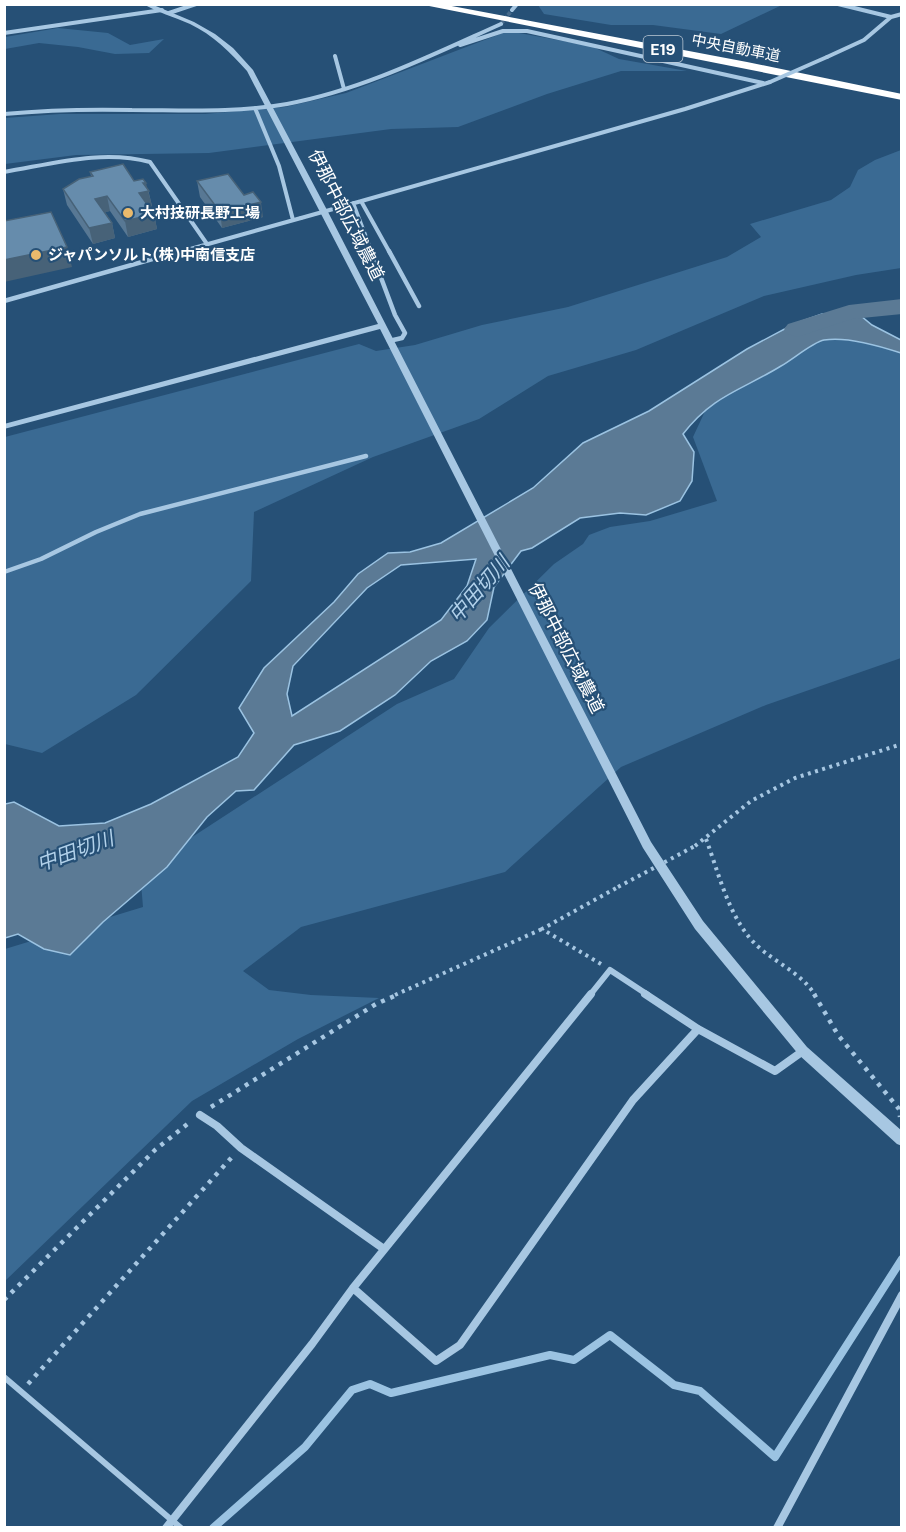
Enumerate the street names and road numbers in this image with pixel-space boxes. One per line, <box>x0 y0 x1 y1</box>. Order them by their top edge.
street label: 中央自動車道 <box>690 30 782 66</box>
road number: E19 <box>644 36 682 62</box>
street label: 伊那中部広域農道 <box>303 145 389 285</box>
street label: 伊那中部広域農道 <box>523 578 609 718</box>

